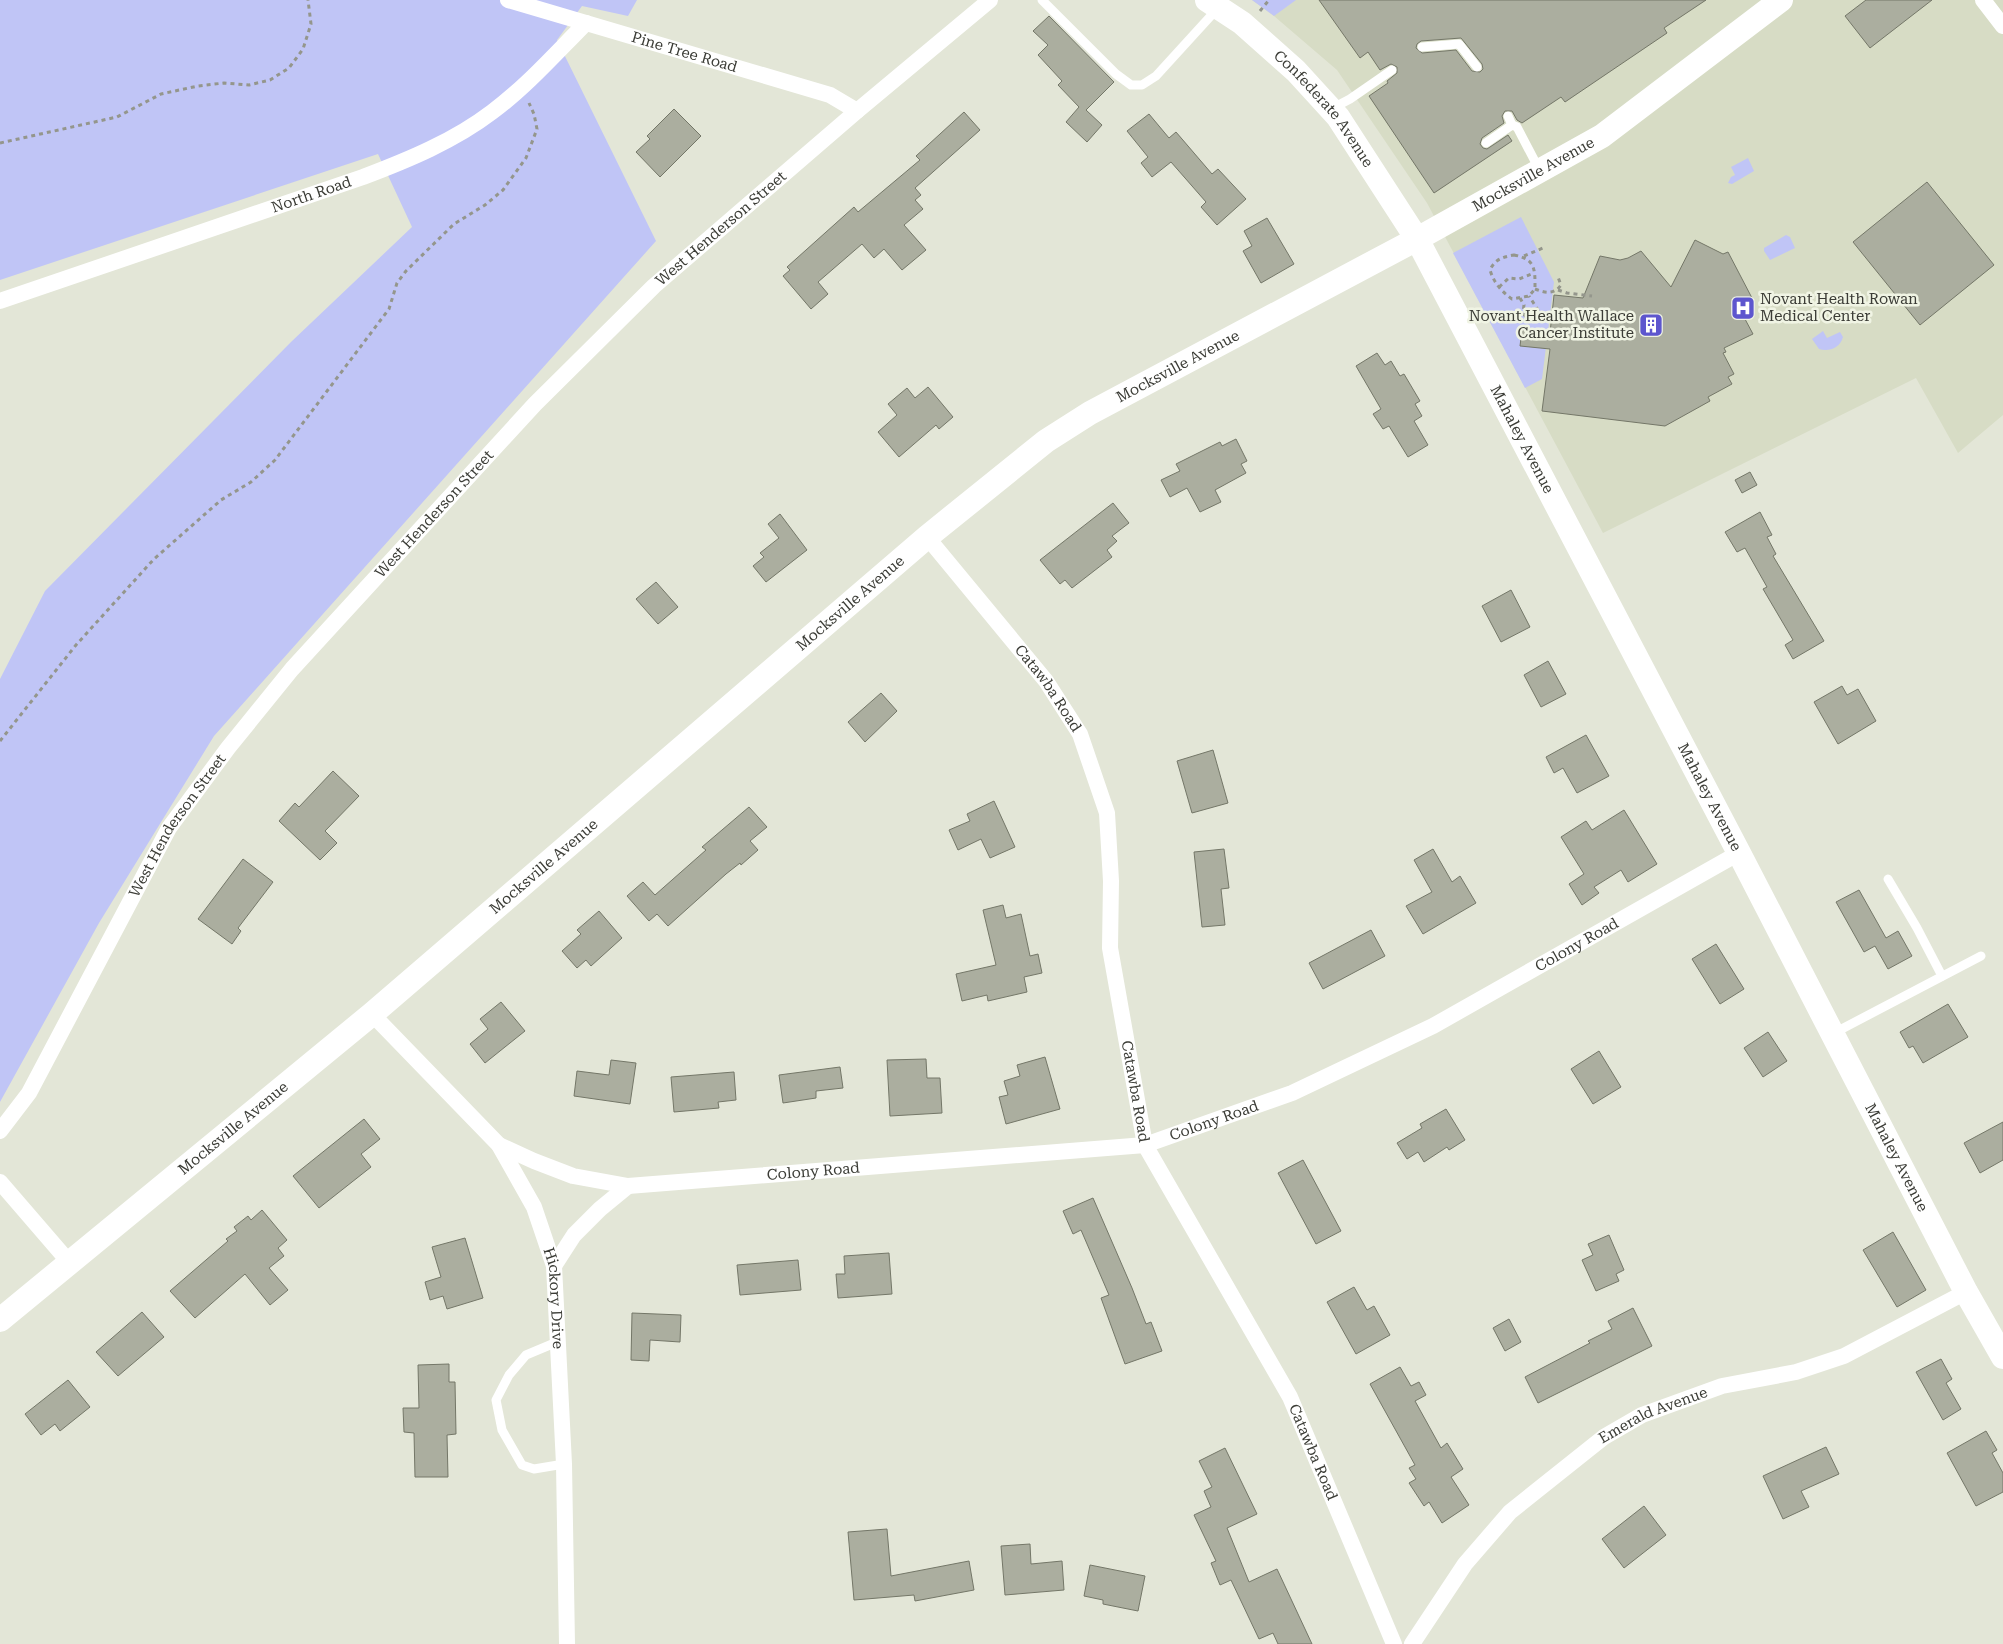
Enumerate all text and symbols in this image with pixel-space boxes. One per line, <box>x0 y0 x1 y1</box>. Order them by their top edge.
street label: Pine Tree Road <box>629 28 740 76</box>
street label: Confederate Avenue <box>1270 47 1377 171</box>
street label: Mocksville Avenue <box>1469 133 1597 215</box>
street label: West Henderson Street <box>652 167 790 290</box>
street label: North Road <box>269 173 354 217</box>
place label: Novant Health Rowan Medical Center <box>1760 290 1918 325</box>
hospital icon: Novant Health Rowan Medical Center <box>1730 295 1756 321</box>
place label: Novant Health Wallace Cancer Institute <box>1469 307 1634 342</box>
building icon: Novant Health Wallace Cancer Institute <box>1638 312 1664 338</box>
street label: Mocksville Avenue <box>1113 326 1242 406</box>
street label: Mahaley Avenue <box>1486 382 1558 496</box>
street label: West Henderson Street <box>371 446 497 581</box>
street label: Mocksville Avenue <box>792 552 908 655</box>
street label: Catawba Road <box>1011 641 1085 736</box>
street label: Mahaley Avenue <box>1674 740 1745 854</box>
street label: West Henderson Street <box>125 750 230 900</box>
street label: Mocksville Avenue <box>486 815 601 918</box>
street label: Colony Road <box>1532 914 1622 975</box>
street label: Catawba Road <box>1118 1039 1153 1144</box>
street label: Mocksville Avenue <box>175 1078 292 1179</box>
street label: Colony Road <box>1167 1096 1261 1145</box>
street label: Mahaley Avenue <box>1861 1100 1932 1215</box>
street label: Colony Road <box>766 1159 861 1184</box>
street label: Hickory Drive <box>539 1245 567 1350</box>
street label: Emerald Avenue <box>1595 1383 1710 1447</box>
street label: Catawba Road <box>1285 1401 1342 1503</box>

